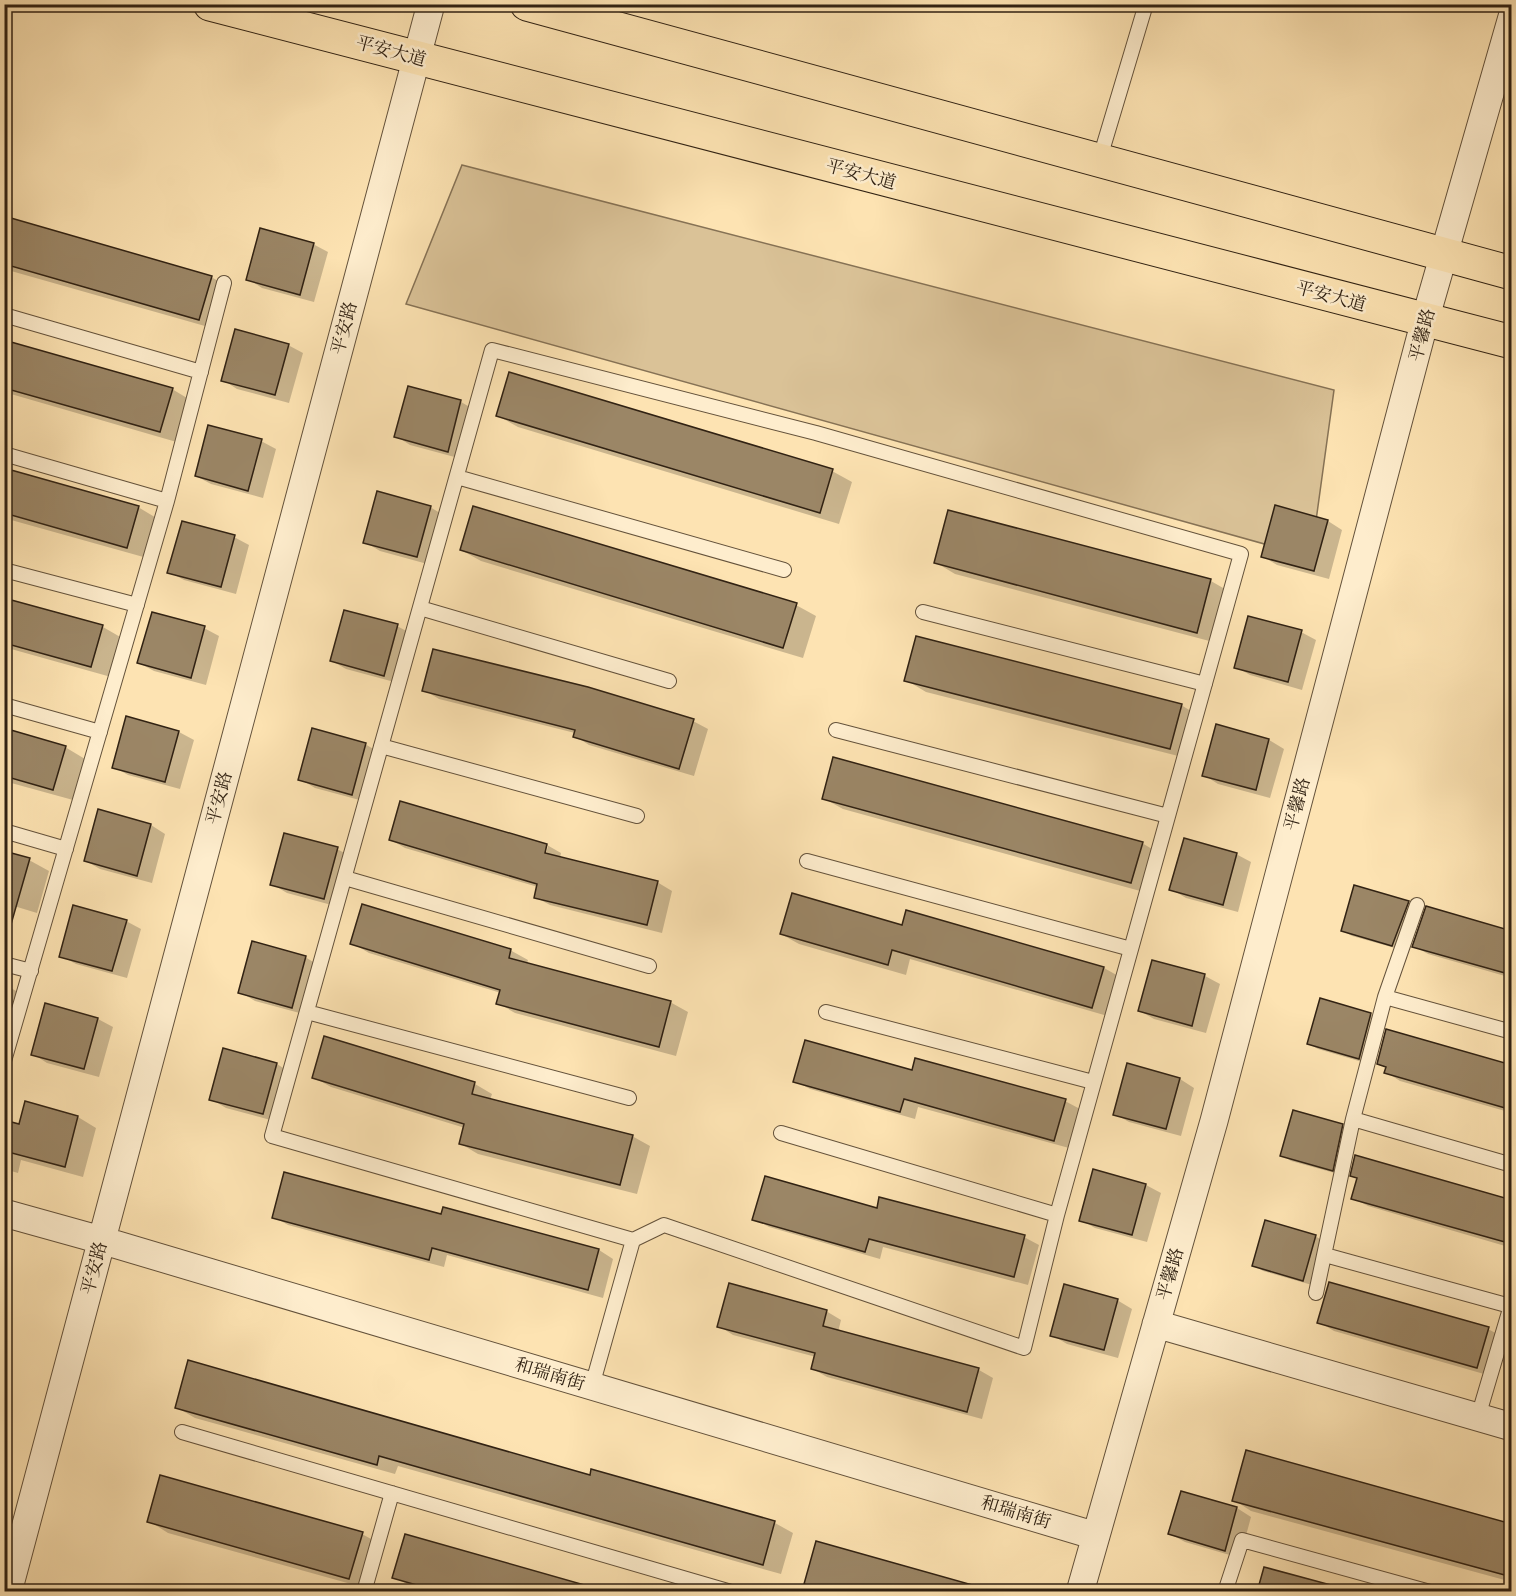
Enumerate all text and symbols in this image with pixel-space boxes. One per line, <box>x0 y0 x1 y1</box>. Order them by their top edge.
street label: 平安大道 <box>354 32 428 70</box>
street label: 平安大道 <box>824 155 898 193</box>
street label: 平安大道 <box>1294 277 1368 315</box>
street label: 平安路 <box>327 299 361 357</box>
street label: 平馨路 <box>1404 306 1439 364</box>
street label: 平安路 <box>202 769 236 827</box>
street label: 平馨路 <box>1279 775 1314 833</box>
street label: 平安路 <box>77 1239 111 1297</box>
street label: 平馨路 <box>1152 1245 1187 1303</box>
street label: 和瑞南街 <box>513 1354 587 1394</box>
street label: 和瑞南街 <box>979 1492 1053 1532</box>

